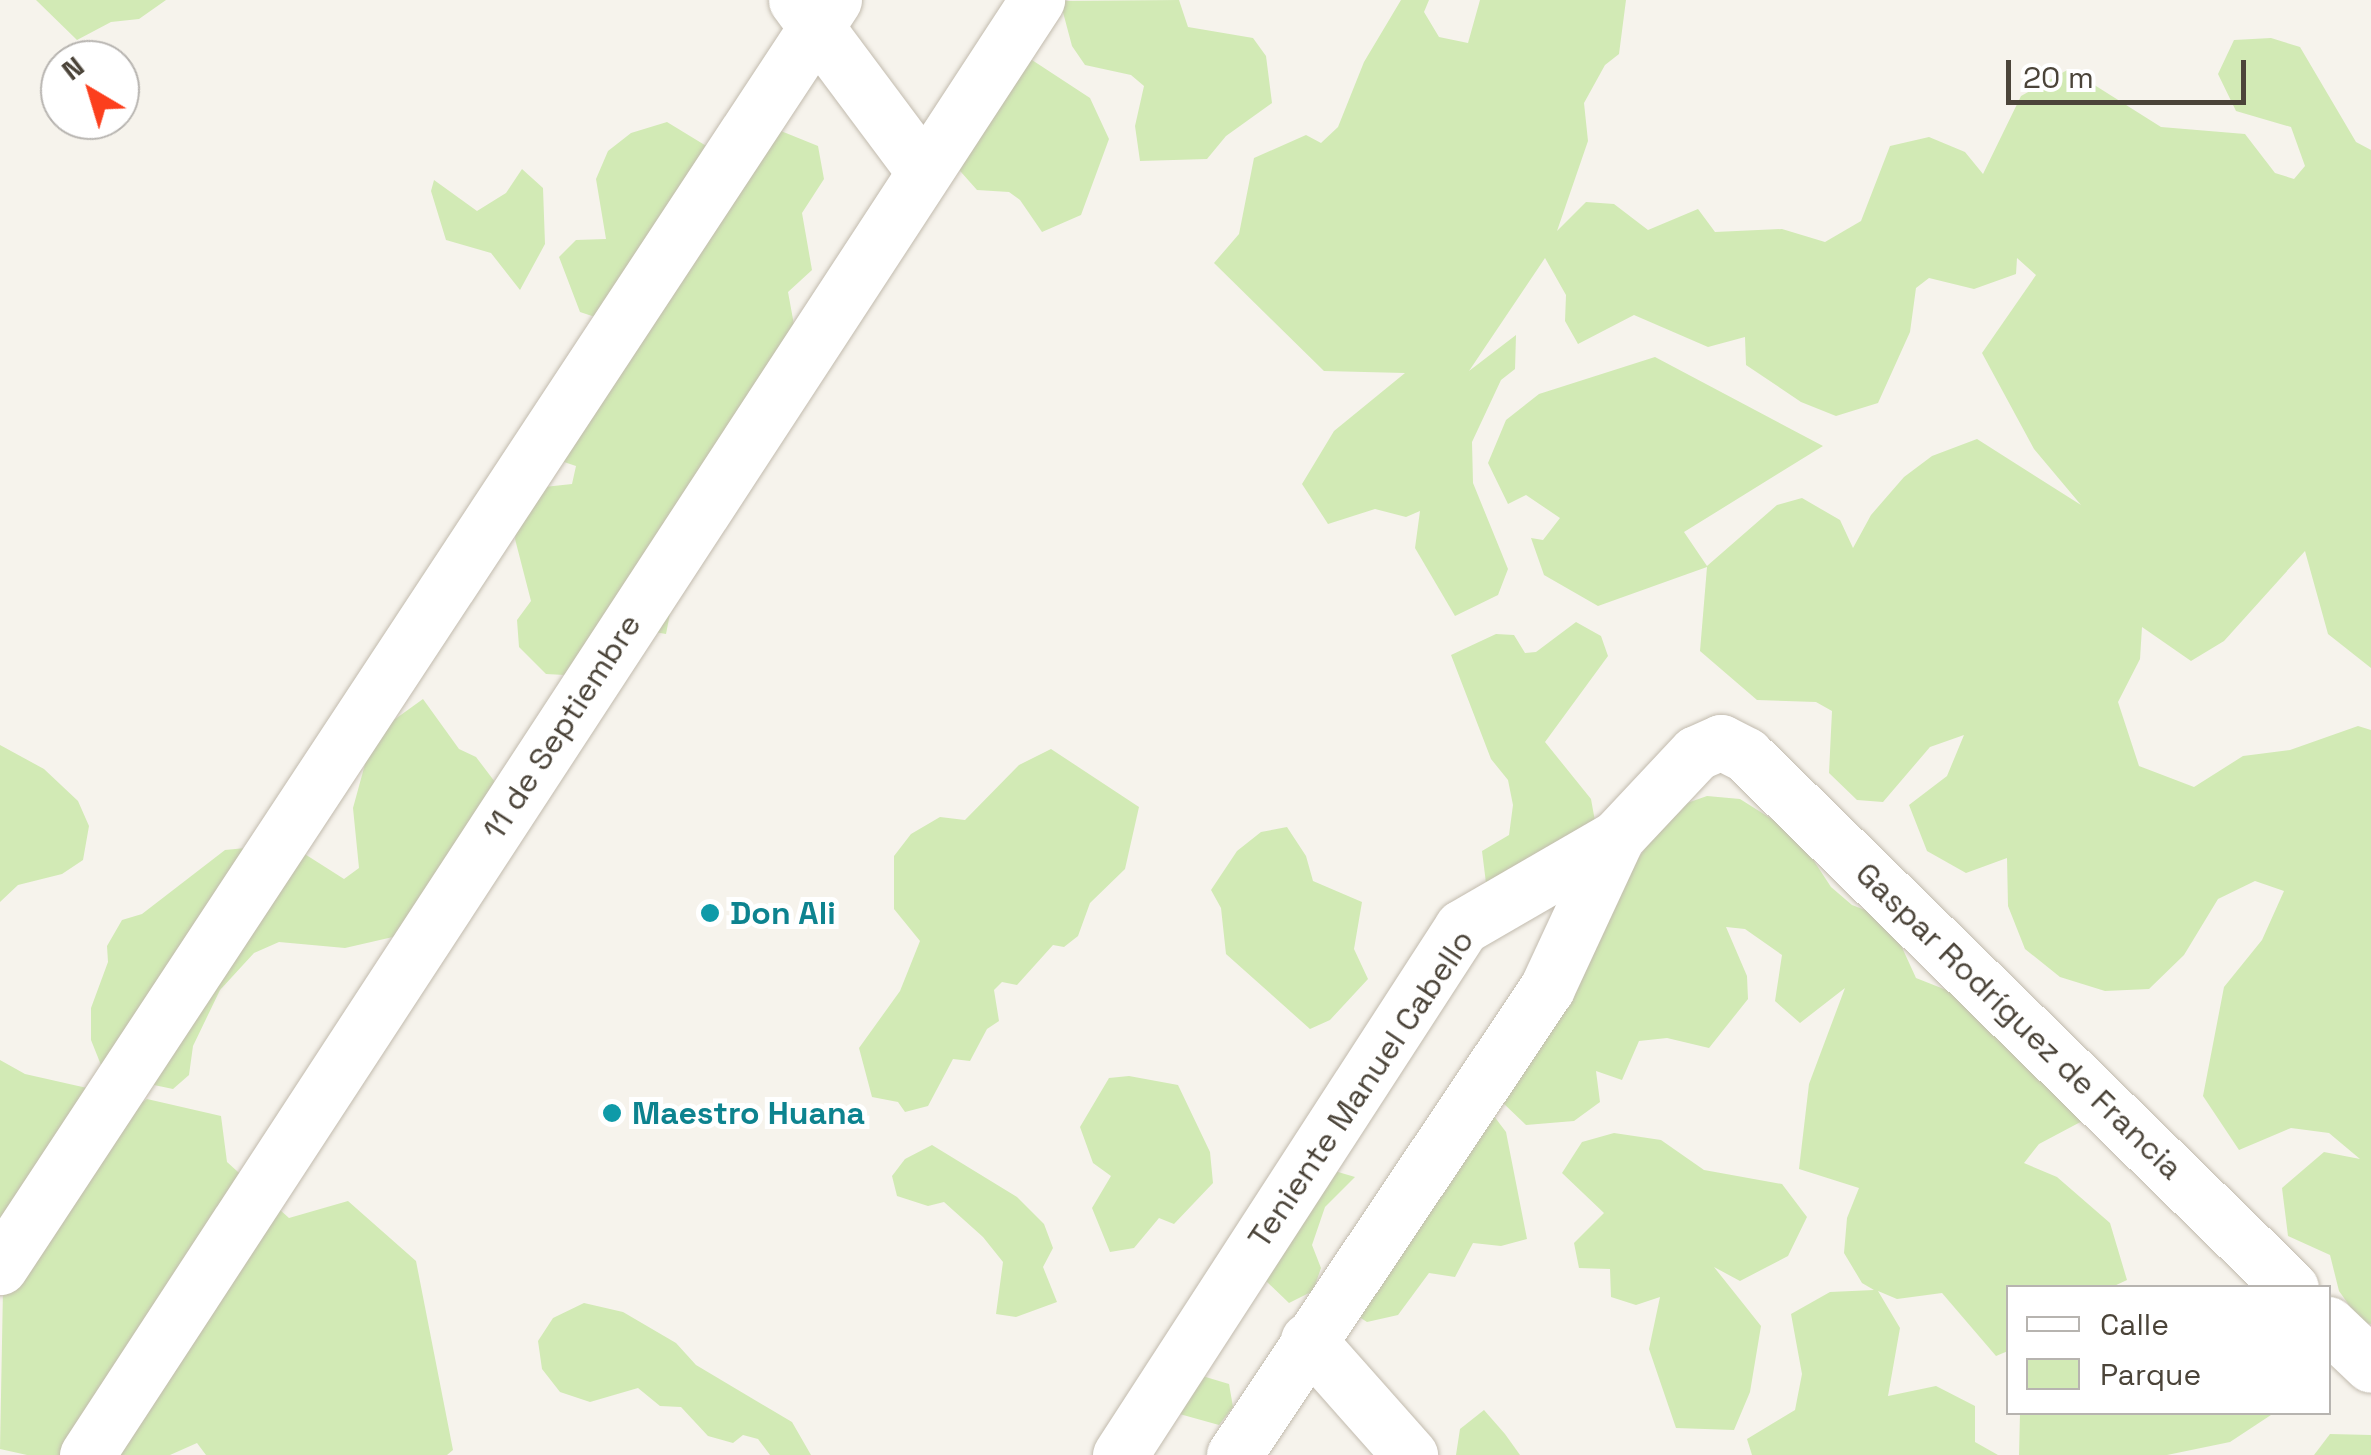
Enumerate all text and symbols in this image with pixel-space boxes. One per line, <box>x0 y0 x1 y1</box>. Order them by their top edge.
north arrow <box>40 40 140 140</box>
scale bar <box>2011 40 2251 102</box>
text: N <box>54 48 91 88</box>
text: 20 m <box>2023 58 2094 97</box>
street label: 11 de Septiembre <box>475 607 649 847</box>
street label: Gaspar Rodríguez de Francia <box>1848 855 2190 1187</box>
place label: Don Ali <box>730 894 836 932</box>
marker: Don Ali <box>699 902 721 924</box>
street label: Teniente Manuel Cabello <box>1240 923 1482 1255</box>
place label: Maestro Huana <box>632 1094 865 1132</box>
marker: Maestro Huana <box>601 1102 623 1124</box>
legend <box>2006 1285 2331 1415</box>
text: Calle <box>2100 1305 2169 1344</box>
text: Parque <box>2100 1355 2201 1394</box>

